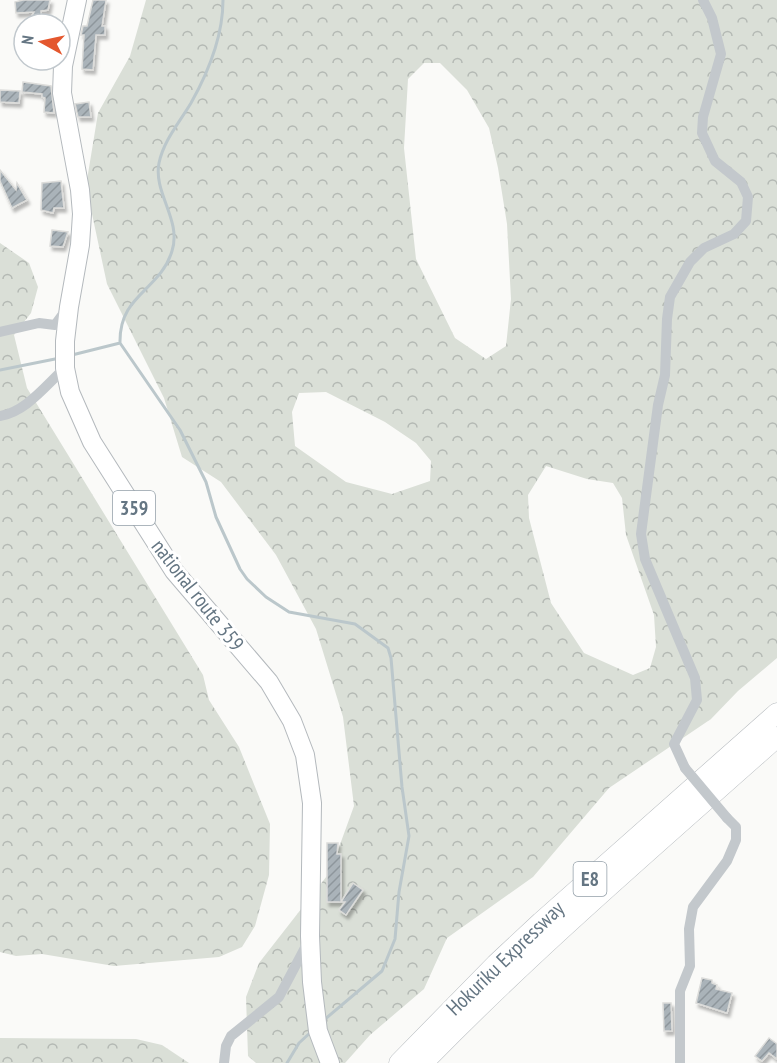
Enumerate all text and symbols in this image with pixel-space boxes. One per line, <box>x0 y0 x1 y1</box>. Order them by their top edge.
north arrow <box>12 12 72 72</box>
text: N <box>17 34 38 46</box>
road number: 359 <box>113 491 155 525</box>
street label: national route 359 <box>146 533 250 657</box>
road number: E8 <box>574 862 606 896</box>
street label: Hokuriku Expressway <box>440 895 570 1021</box>

